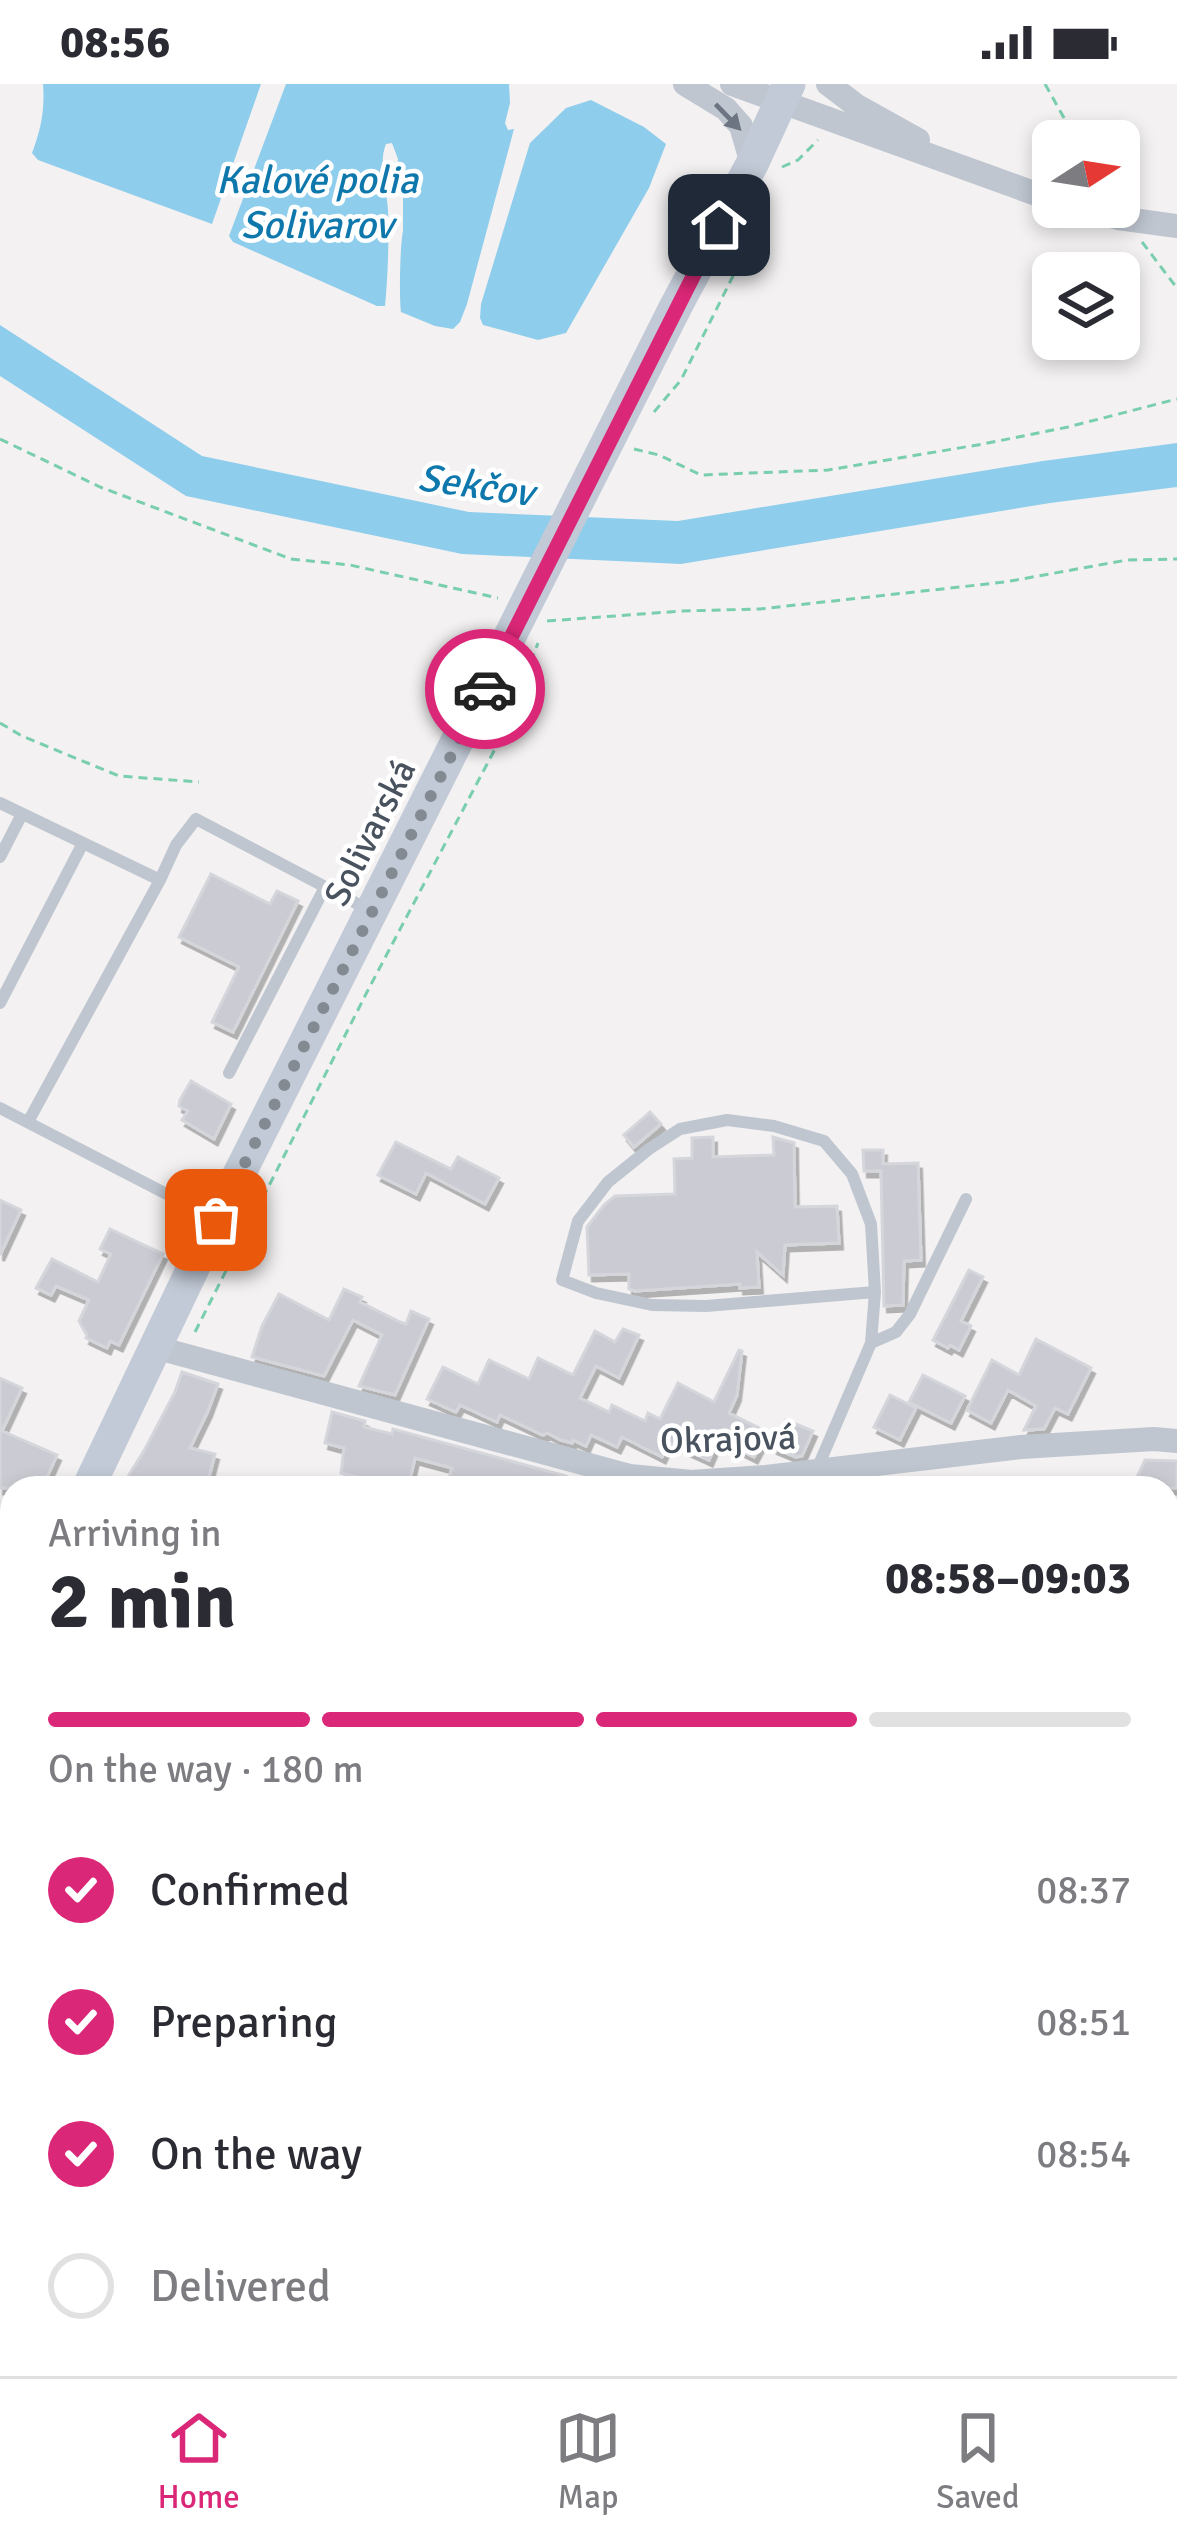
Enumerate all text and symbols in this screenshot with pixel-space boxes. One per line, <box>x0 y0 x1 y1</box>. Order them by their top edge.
text: 08:56 <box>60 15 170 70</box>
one-way arrow <box>714 102 742 130</box>
north arrow <box>1032 120 1140 228</box>
map controls <box>1032 120 1140 360</box>
water label: Kalové polia Solivarov <box>216 156 419 249</box>
pin <box>668 174 770 276</box>
icon: home <box>686 192 752 258</box>
button: layers <box>1032 252 1140 360</box>
water label: Sekčov <box>415 453 542 518</box>
courier <box>425 629 545 749</box>
icon: car <box>452 656 518 722</box>
street label: Solivarská <box>314 752 426 913</box>
pin <box>165 1169 267 1271</box>
icon: bag <box>183 1187 249 1253</box>
street label: Okrajová <box>659 1415 797 1464</box>
text: Arriving in <box>48 1509 222 1557</box>
text: 08:58–09:03 <box>885 1551 1131 1606</box>
text: 2 min <box>48 1554 236 1650</box>
text: On the way · 180 m <box>48 1745 364 1793</box>
icon: check <box>48 1857 114 1923</box>
text: Confirmed <box>150 1863 350 1918</box>
text: 08:37 <box>1036 1866 1131 1914</box>
icon: check <box>48 1989 114 2055</box>
text: Preparing <box>150 1995 338 2050</box>
text: 08:51 <box>1036 1998 1131 2046</box>
icon: check <box>48 2121 114 2187</box>
text: On the way <box>150 2127 362 2182</box>
text: 08:54 <box>1036 2130 1131 2178</box>
text: Delivered <box>150 2259 331 2314</box>
tab: Home <box>158 2405 240 2518</box>
tab: Map <box>555 2405 621 2518</box>
tab: Saved <box>936 2405 1019 2518</box>

